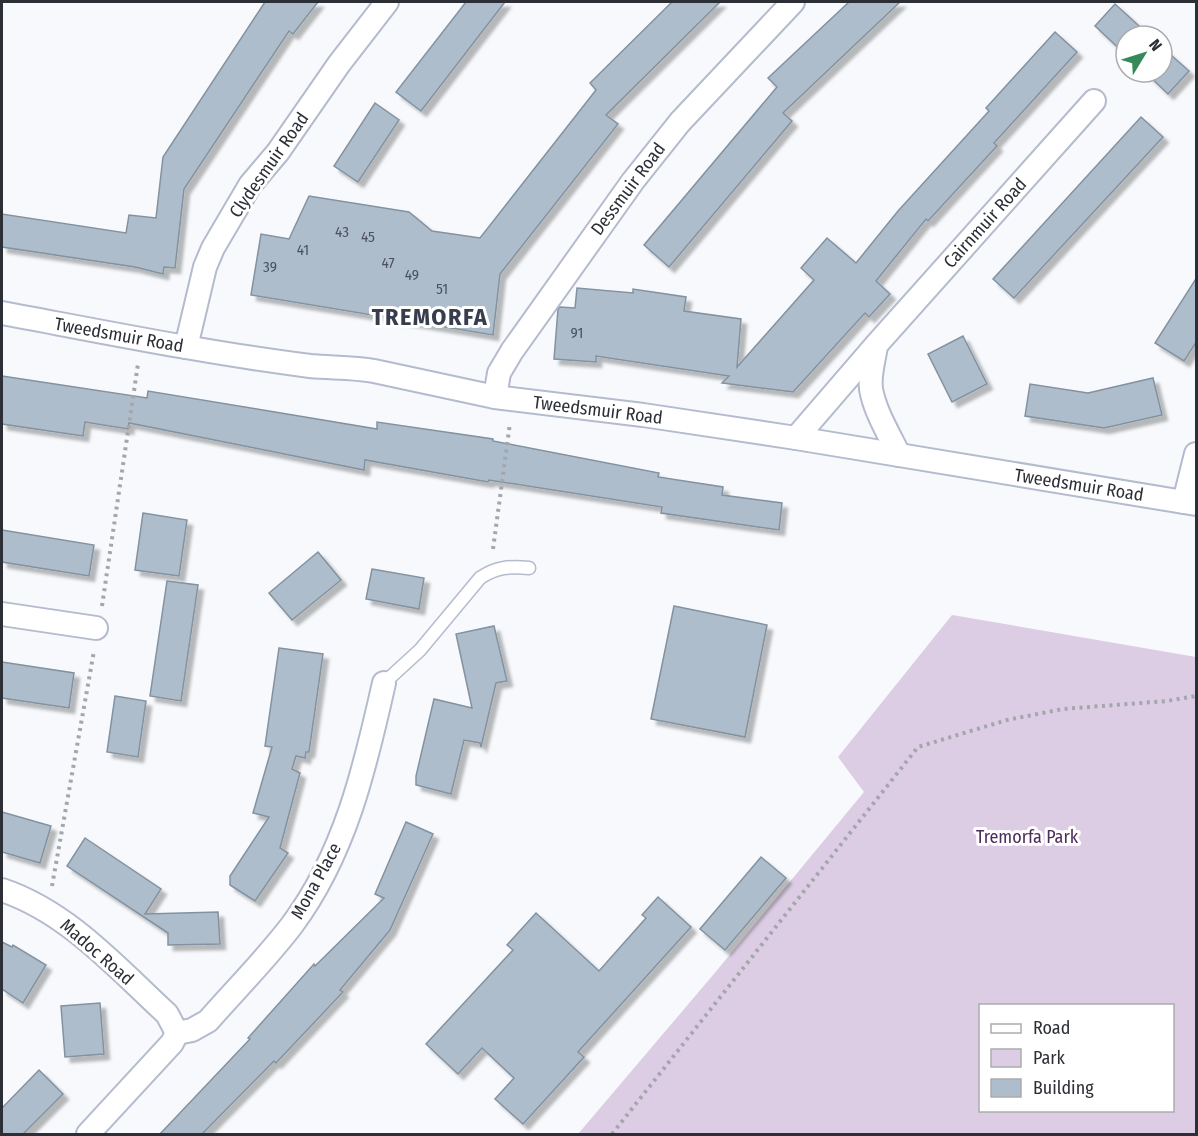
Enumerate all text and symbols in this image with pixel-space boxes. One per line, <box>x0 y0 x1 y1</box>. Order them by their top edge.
north arrow <box>1114 24 1174 84</box>
text: N <box>1145 35 1166 55</box>
street label: Clydesmuir Road <box>225 108 313 222</box>
street label: Dessmuir Road <box>586 138 670 240</box>
street label: Cairnmuir Road <box>939 173 1031 273</box>
house number: 43 <box>335 223 349 241</box>
house number: 45 <box>361 228 375 246</box>
house number: 41 <box>297 241 309 259</box>
house number: 47 <box>381 254 395 272</box>
house number: 39 <box>263 258 277 276</box>
house number: 49 <box>405 266 419 284</box>
house number: 51 <box>436 280 448 298</box>
district label: TREMORFA <box>372 303 488 331</box>
street label: Tweedsmuir Road <box>53 313 185 357</box>
house number: 91 <box>571 324 583 342</box>
street label: Tweedsmuir Road <box>532 391 664 429</box>
street label: Tweedsmuir Road <box>1013 464 1145 506</box>
park label: Tremorfa Park <box>976 826 1079 848</box>
street label: Mona Place <box>286 839 346 923</box>
street label: Madoc Road <box>56 914 138 990</box>
legend <box>979 1004 1174 1112</box>
text: Road <box>1033 1017 1070 1039</box>
text: Park <box>1033 1047 1066 1069</box>
text: Building <box>1033 1077 1094 1099</box>

